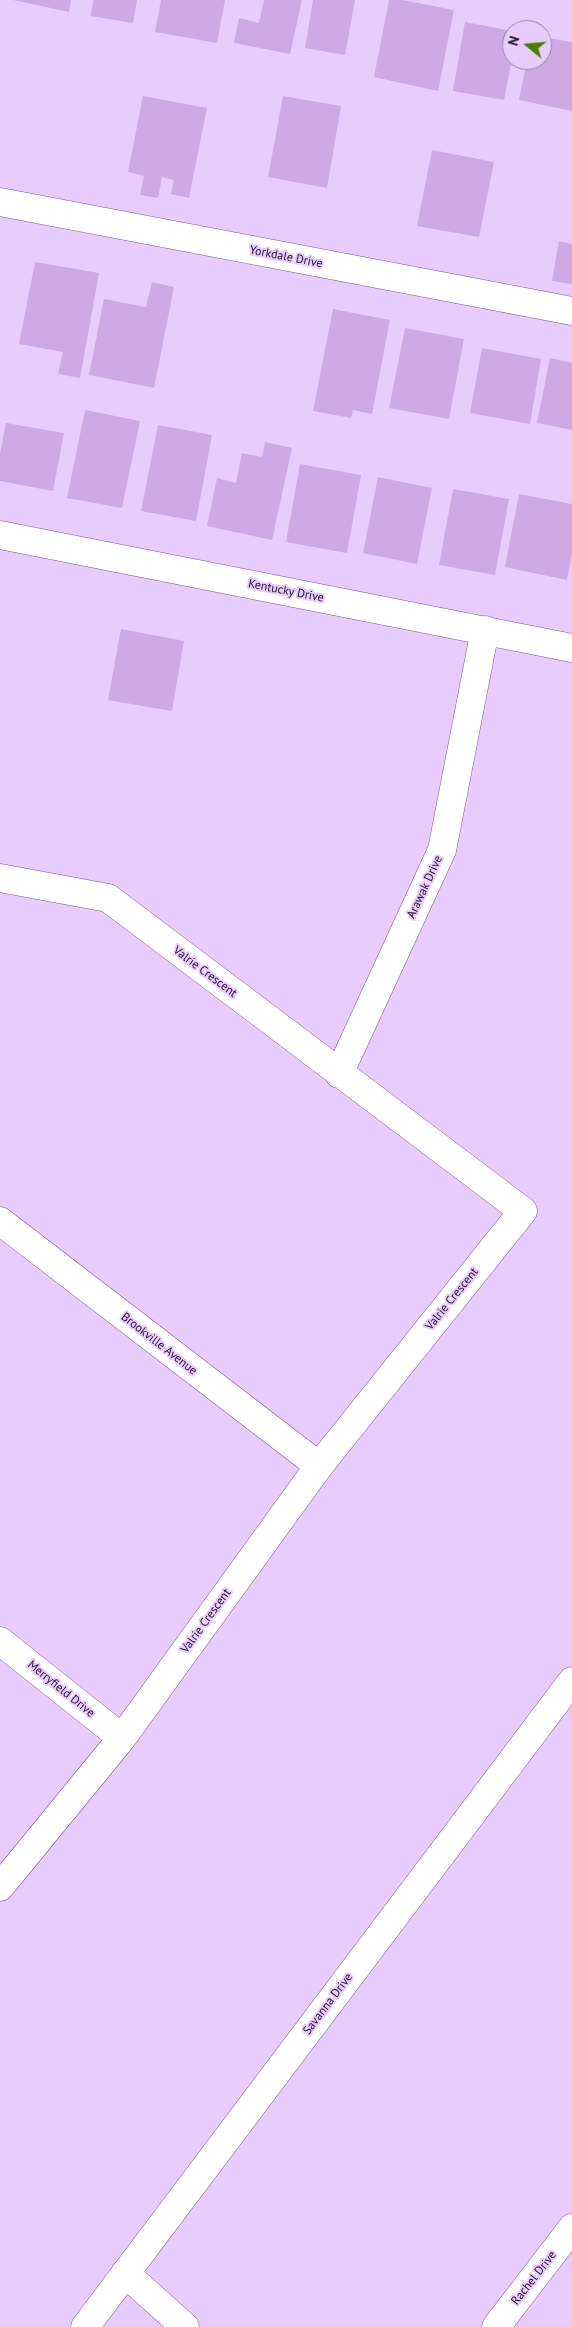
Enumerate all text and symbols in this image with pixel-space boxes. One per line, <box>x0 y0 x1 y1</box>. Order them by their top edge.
north arrow <box>502 20 552 70</box>
text: N <box>504 34 524 48</box>
street label: Yorkdale Drive <box>248 243 324 271</box>
street label: Kentucky Drive <box>247 577 325 605</box>
street label: Arawak Drive <box>404 853 446 921</box>
street label: Valrie Crescent <box>170 943 240 1001</box>
street label: Valrie Crescent <box>422 1265 482 1333</box>
street label: Brookville Avenue <box>118 1310 200 1378</box>
street label: Valrie Crescent <box>178 1586 234 1656</box>
street label: Merryfield Drive <box>25 1658 97 1720</box>
street label: Savanna Drive <box>300 1970 356 2038</box>
street label: Rachel Drive <box>508 2248 560 2308</box>

